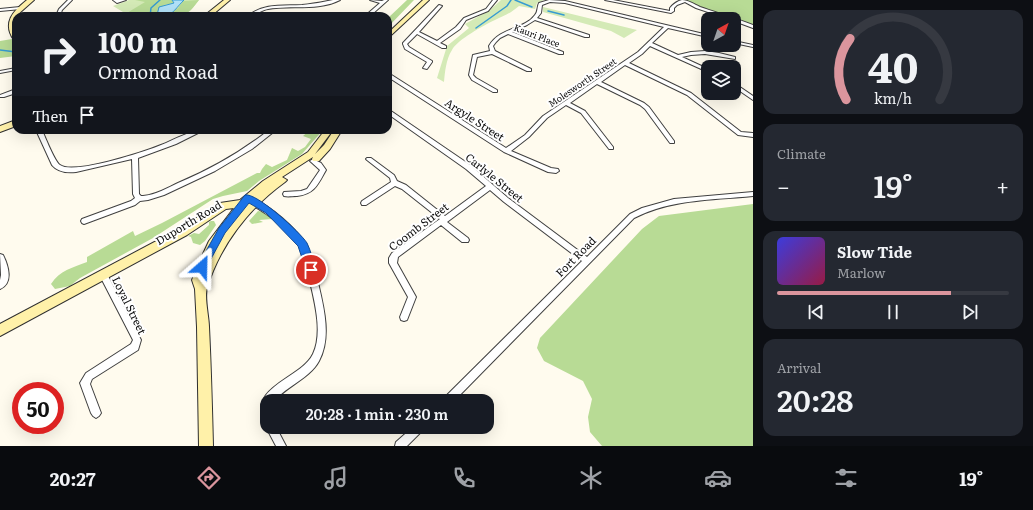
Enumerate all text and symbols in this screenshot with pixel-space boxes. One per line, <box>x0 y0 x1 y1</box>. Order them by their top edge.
north arrow <box>701 12 741 52</box>
map controls <box>701 12 741 100</box>
text: 100 m <box>98 20 178 62</box>
street label: Kauri Place <box>512 20 562 50</box>
icon: right <box>32 28 84 80</box>
text: 40 <box>868 34 918 96</box>
street label: Molesworth Street <box>545 54 619 110</box>
text: Ormond Road <box>98 58 218 85</box>
button: layers <box>701 60 741 100</box>
text: km/h <box>874 87 913 108</box>
street label: Argyle Street <box>442 94 508 145</box>
text: Then <box>32 104 68 127</box>
icon: arrive <box>76 104 98 126</box>
text: Climate <box>777 144 826 163</box>
street label: Carlyle Street <box>463 149 528 206</box>
text: 19° <box>873 163 913 207</box>
text: − <box>777 169 790 202</box>
text: + <box>996 169 1009 202</box>
street label: Duporth Road <box>152 196 224 248</box>
street label: Coomb Street <box>385 198 452 254</box>
street label: Fort Road <box>551 232 599 280</box>
text: Slow Tide <box>837 240 912 263</box>
position arrow <box>181 246 223 288</box>
pin <box>294 253 328 287</box>
icon: arrive <box>300 259 322 281</box>
text: Marlow <box>837 263 885 282</box>
street label: Loyal Street <box>109 273 151 337</box>
icon: previous <box>805 301 827 323</box>
icon: pause <box>882 301 904 323</box>
icon: next <box>959 301 981 323</box>
text: Arrival <box>777 358 821 377</box>
text: 20:28 <box>777 377 853 421</box>
speed limit sign: 50 <box>12 382 64 434</box>
text: 20:28 · 1 min · 230 m <box>306 402 448 425</box>
icon: directions <box>195 464 223 492</box>
icon: music <box>322 464 350 492</box>
icon: phone <box>450 464 478 492</box>
icon: climate <box>577 464 605 492</box>
icon: car <box>704 464 732 492</box>
icon: filters <box>832 464 860 492</box>
text: 20:27 <box>50 465 96 492</box>
text: 19° <box>959 465 983 492</box>

